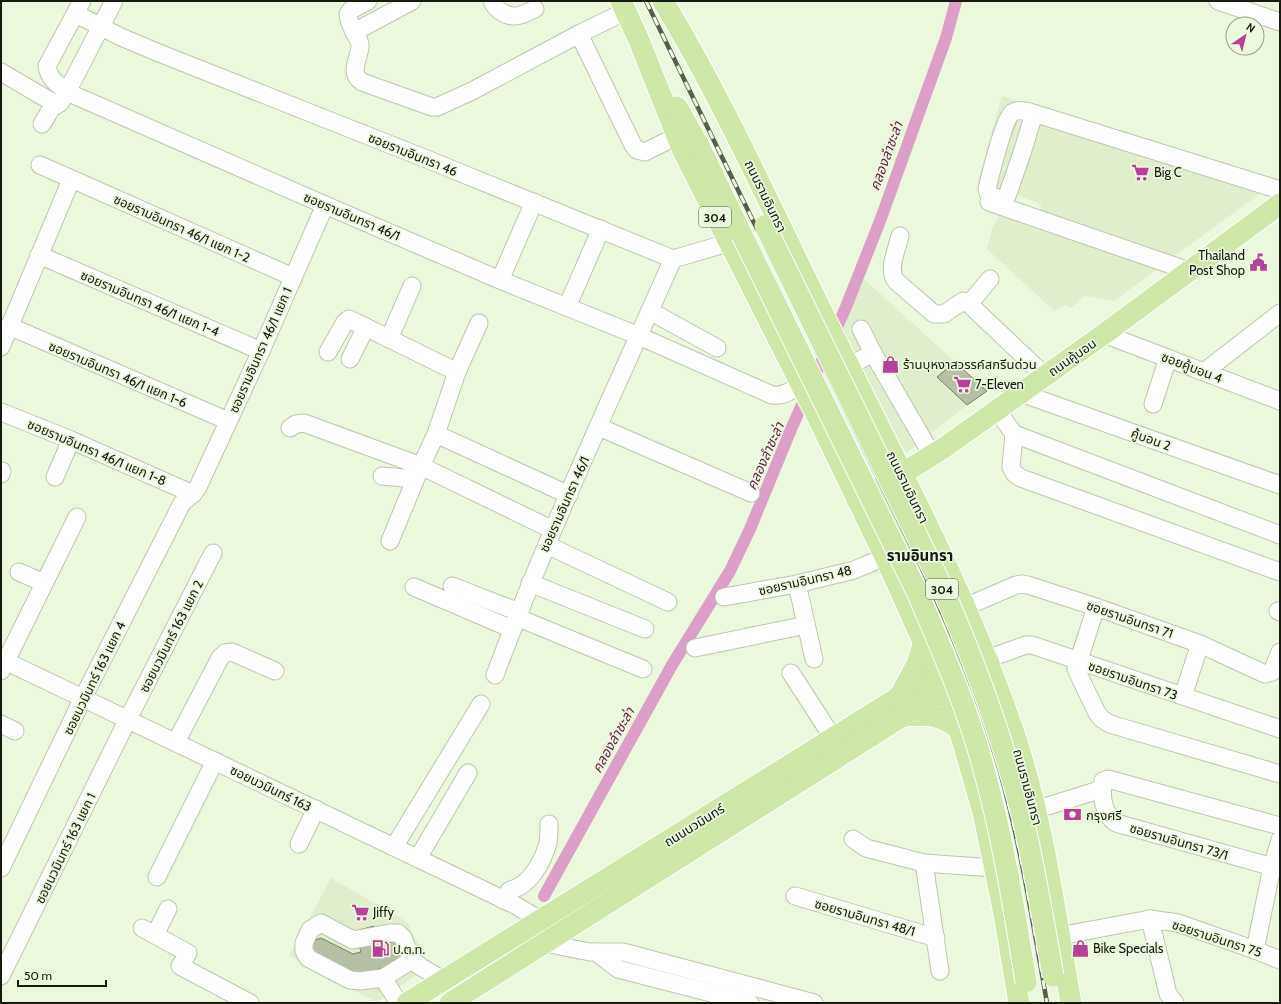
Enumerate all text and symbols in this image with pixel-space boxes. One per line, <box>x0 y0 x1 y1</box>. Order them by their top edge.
north arrow <box>1225 16 1265 56</box>
text: N <box>1244 20 1258 36</box>
water label: คลองลำชะล่า <box>865 118 907 193</box>
street label: ซอยรามอินทรา 46 <box>366 129 460 179</box>
street label: ถนนรามอินทรา <box>742 157 790 235</box>
supermarket icon: Big C <box>1131 162 1151 182</box>
place label: Big C <box>1154 164 1182 180</box>
street label: ซอยรามอินทรา 46/1 <box>301 188 403 244</box>
street label: ซอยรามอินทรา 46/1 แยก 1-2 <box>111 191 253 265</box>
road number: 304 <box>699 207 731 227</box>
place label: Thailand Post Shop <box>1189 247 1245 278</box>
public building icon: Thailand Post Shop <box>1248 252 1268 272</box>
street label: ซอยรามอินทรา 46/1 แยก 1-4 <box>78 267 222 340</box>
street label: ซอยรามอินทรา 46/1 แยก 1 <box>225 285 295 415</box>
street label: ถนนคู้บอน <box>1045 335 1099 379</box>
street label: ซอยรามอินทรา 46/1 แยก 1-6 <box>46 338 190 410</box>
street label: ซอยคู้บอน 4 <box>1159 348 1225 386</box>
shop icon: ร้านบุหงาสวรรค์สกรีนด่วน <box>880 354 900 374</box>
place label: ร้านบุหงาสวรรค์สกรีนด่วน <box>903 356 1037 372</box>
supermarket icon: 7-Eleven <box>952 374 972 394</box>
place label: 7-Eleven <box>975 376 1024 392</box>
street label: ซอยรามอินทรา 46/1 แยก 1-8 <box>25 415 169 489</box>
water label: คลองลำชะล่า <box>742 418 788 493</box>
street label: คู้บอน 2 <box>1129 424 1173 454</box>
street label: ถนนรามอินทรา <box>884 448 932 526</box>
street label: ซอยรามอินทรา 46/1 <box>536 454 592 554</box>
district label: รามอินทรา <box>887 547 953 565</box>
street label: ซอยรามอินทรา 48 <box>757 561 853 599</box>
street label: ซอยนวมินทร์ 163 แยก 2 <box>136 577 206 695</box>
road number: 304 <box>926 579 958 599</box>
street label: ซอยรามอินทรา 71 <box>1085 597 1175 641</box>
street label: ซอยนวมินทร์ 163 แยก 4 <box>60 618 129 737</box>
street label: ซอยรามอินทรา 73 <box>1086 657 1180 703</box>
water label: คลองลำชะล่า <box>588 703 639 776</box>
street label: ถนนรามอินทรา <box>1010 747 1046 827</box>
street label: ซอยนวมินทร์ 163 <box>228 761 314 815</box>
street label: ซอยนวมินทร์ 163 แยก 1 <box>31 790 99 906</box>
street label: ถนนนวมินทร์ <box>661 800 728 850</box>
bank icon: กรุงศรี <box>1063 805 1083 825</box>
place label: กรุงศรี <box>1086 807 1122 823</box>
street label: ซอยรามอินทรา 73/1 <box>1128 819 1230 863</box>
street label: ซอยรามอินทรา 48/1 <box>813 895 917 939</box>
supermarket icon: Jiffy <box>350 902 370 922</box>
place label: Jiffy <box>372 904 395 920</box>
street label: ซอยรามอินทรา 75 <box>1170 916 1264 960</box>
shop icon: Bike Specials <box>1070 938 1090 958</box>
fuel station icon: ป.ต.ท. <box>370 939 390 959</box>
place label: Bike Specials <box>1093 940 1164 956</box>
place label: ป.ต.ท. <box>393 941 425 957</box>
scale bar <box>18 962 106 988</box>
text: 50 m <box>24 968 52 983</box>

